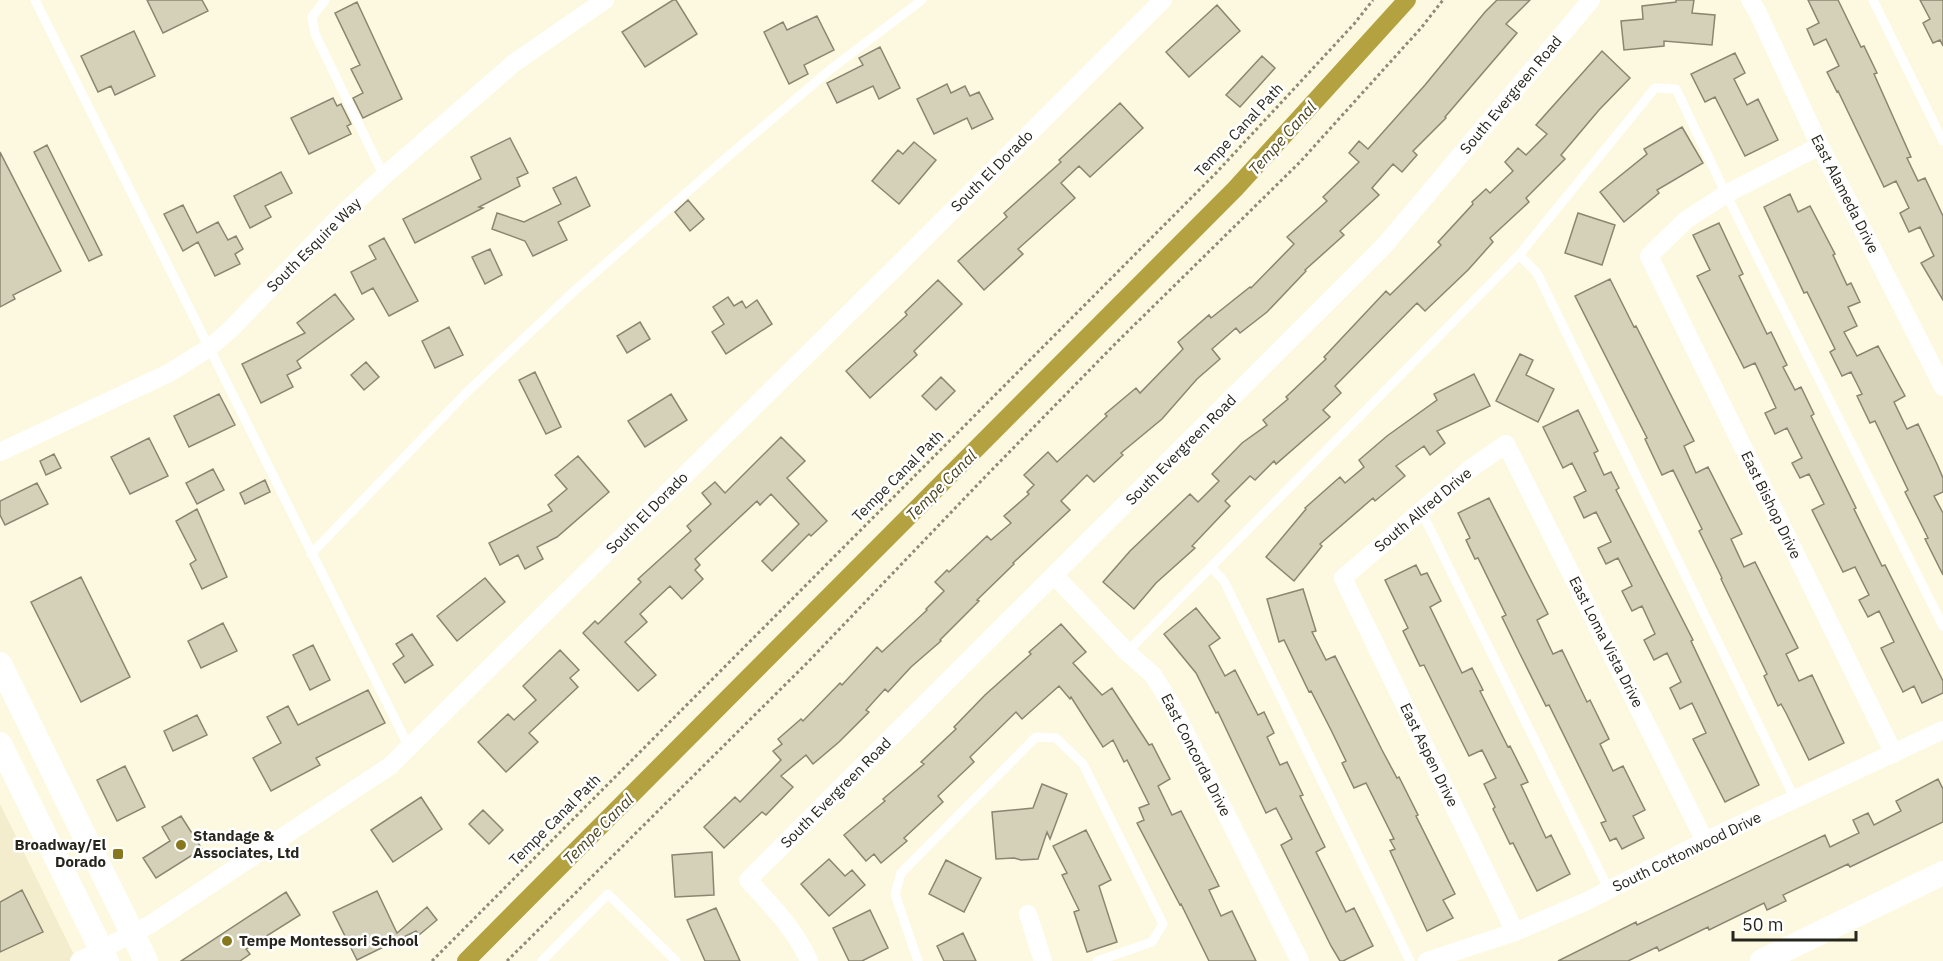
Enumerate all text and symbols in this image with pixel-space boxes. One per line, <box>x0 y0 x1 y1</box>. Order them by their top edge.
street label: South Evergreen Road <box>1456 32 1566 158</box>
street label: Tempe Canal Path <box>1191 79 1287 181</box>
water label: Tempe Canal <box>1244 97 1320 179</box>
street label: South El Dorado <box>947 126 1037 216</box>
street label: East Alameda Drive <box>1807 131 1884 256</box>
street label: South Esquire Way <box>262 193 365 296</box>
street label: South Evergreen Road <box>1121 390 1240 509</box>
street label: Tempe Canal Path <box>849 427 947 525</box>
water label: Tempe Canal <box>902 446 980 524</box>
street label: East Bishop Drive <box>1737 448 1806 562</box>
street label: South Allred Drive <box>1370 463 1475 556</box>
street label: South El Dorado <box>602 468 692 558</box>
street label: East Loma Vista Drive <box>1565 573 1648 711</box>
street label: East Concorda Drive <box>1157 690 1236 819</box>
street label: East Aspen Drive <box>1396 700 1463 810</box>
street label: South Evergreen Road <box>776 733 895 852</box>
street label: Tempe Canal Path <box>506 771 604 869</box>
water label: Tempe Canal <box>559 790 637 868</box>
street label: South Cottonwood Drive <box>1609 807 1764 896</box>
place label: Standage & Associates, Ltd <box>193 826 299 862</box>
place label: Broadway/El Dorado <box>15 835 106 871</box>
marker: Standage & Associates, Ltd <box>174 838 188 852</box>
marker: Broadway/El Dorado <box>111 847 125 861</box>
scale bar <box>1733 904 1856 942</box>
text: 50 m <box>1742 913 1784 936</box>
place label: Tempe Montessori School <box>239 931 419 950</box>
marker: Tempe Montessori School <box>220 934 234 948</box>

